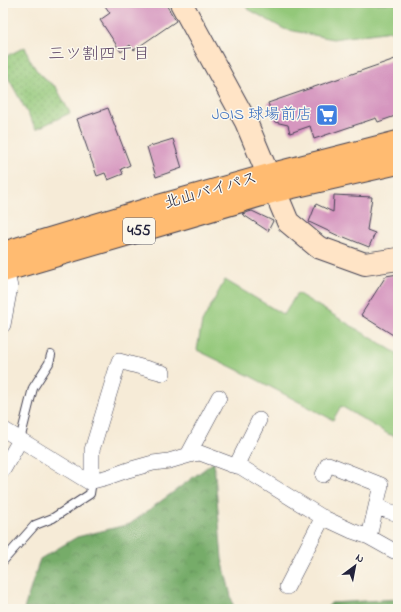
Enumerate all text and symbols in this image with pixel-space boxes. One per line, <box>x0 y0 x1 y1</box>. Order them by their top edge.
district label: 三ツ割四丁目 <box>48 42 150 67</box>
supermarket icon: JOIS 球場前店 <box>314 102 340 128</box>
place label: JOIS 球場前店 <box>212 103 312 127</box>
street label: 北山バイパス <box>162 166 260 216</box>
road number: 455 <box>123 218 155 244</box>
north arrow <box>335 546 375 586</box>
text: N <box>352 550 367 567</box>

